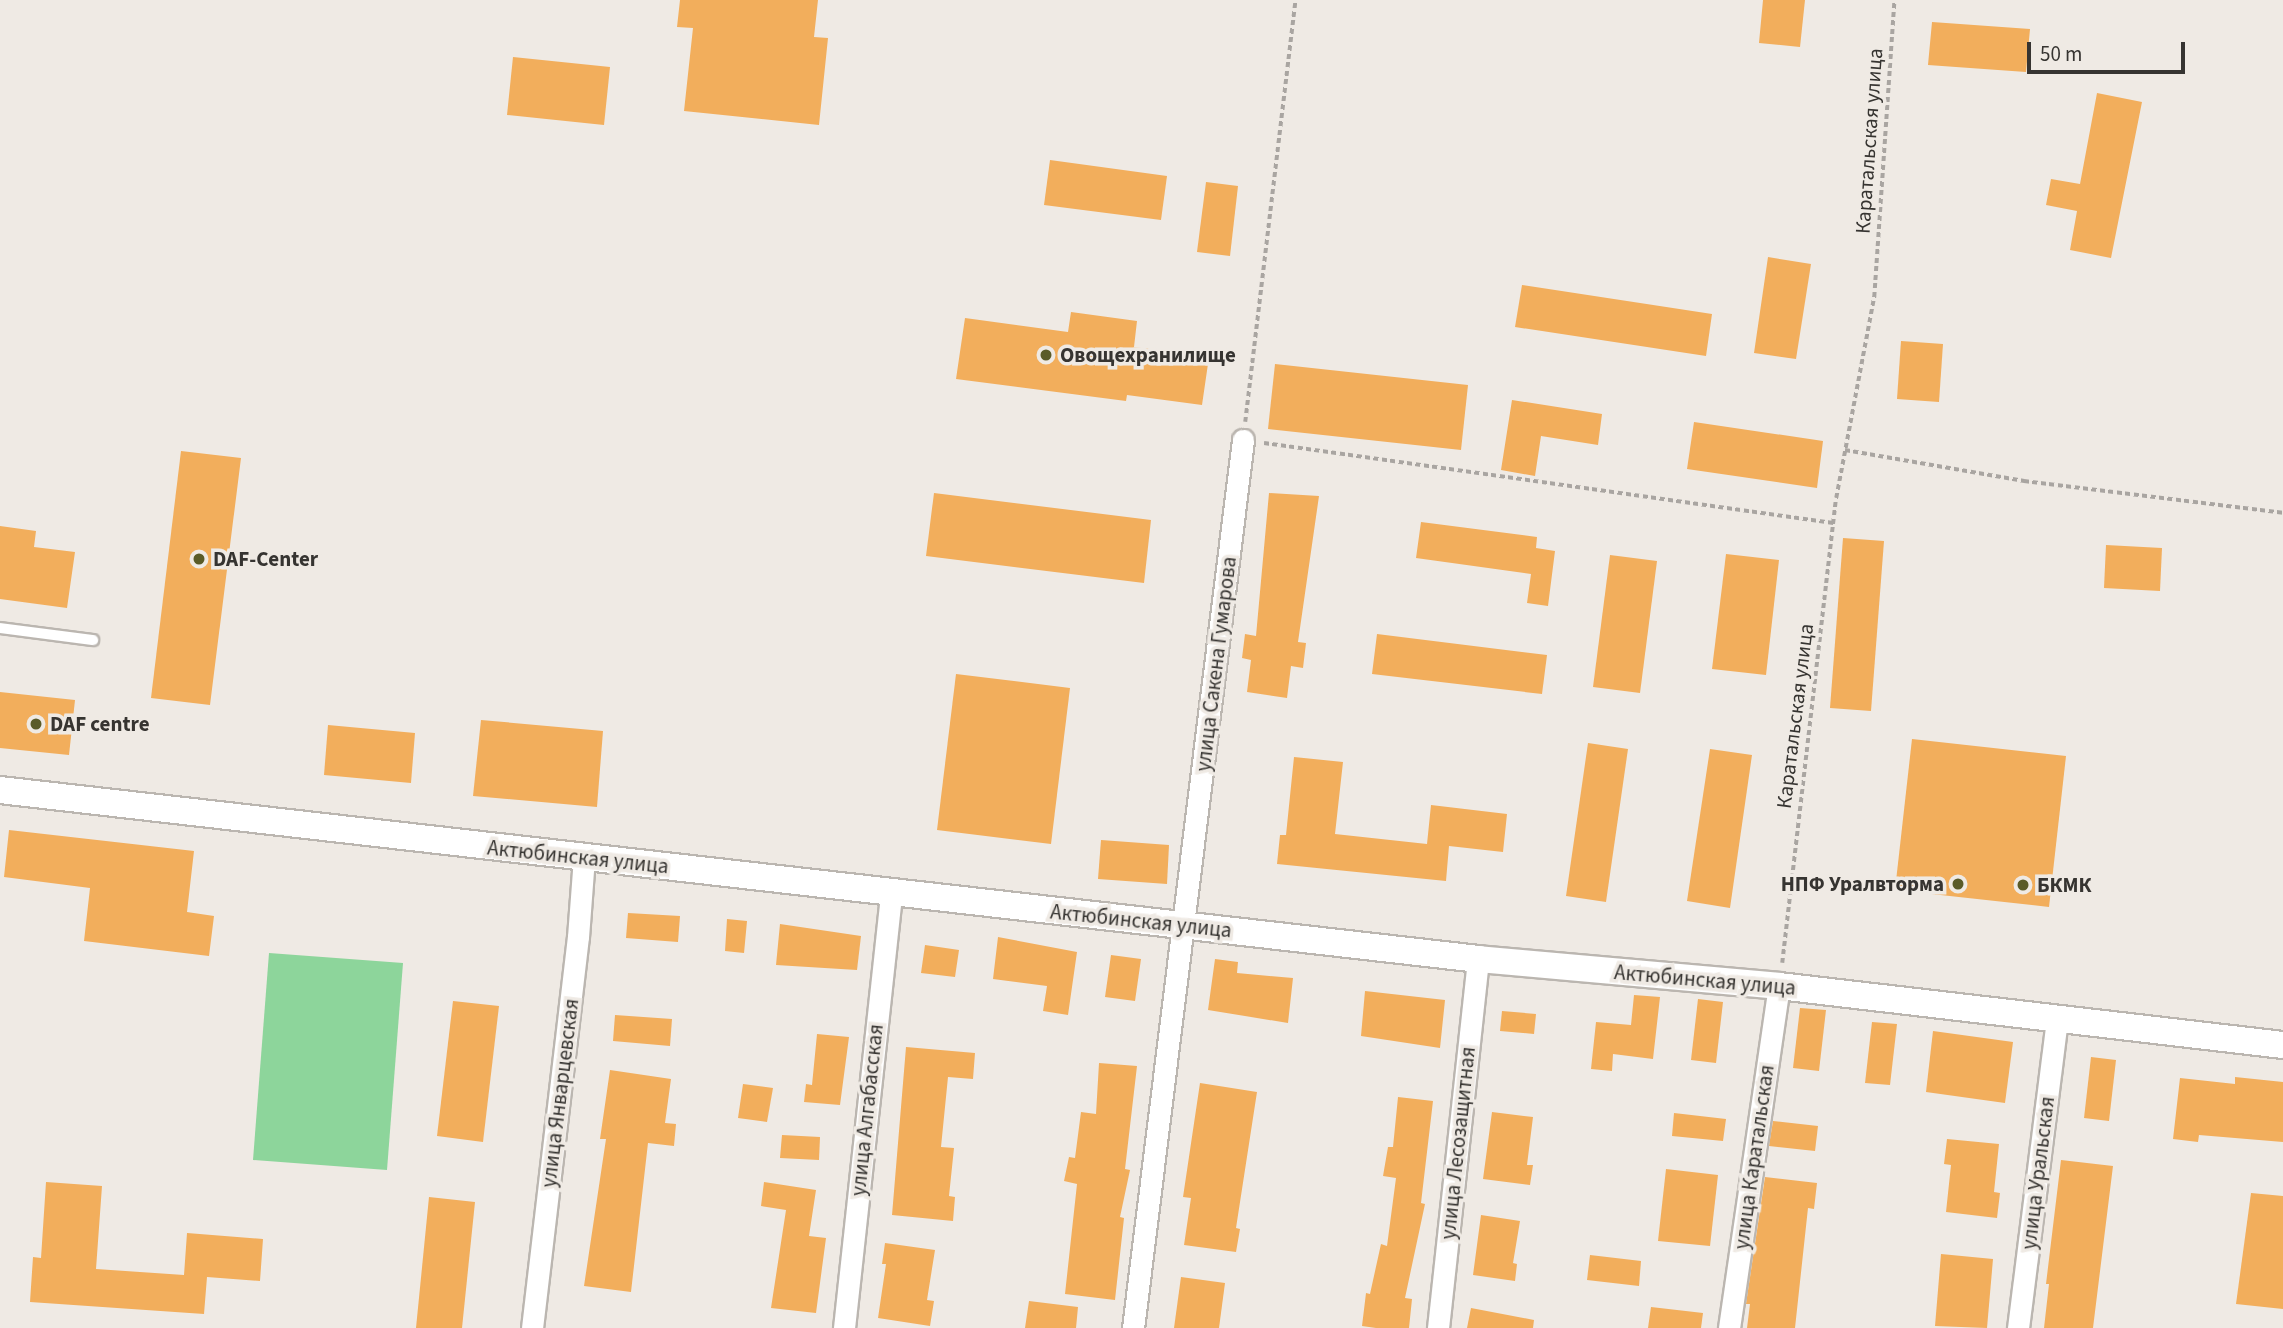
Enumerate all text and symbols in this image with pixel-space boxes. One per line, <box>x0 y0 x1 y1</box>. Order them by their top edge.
scale bar <box>2031 28 2188 72</box>
text: 50 m <box>2040 39 2082 69</box>
street label: Каратальская улица <box>1850 47 1888 235</box>
place label: Овощехранилище <box>1060 342 1236 368</box>
marker: Овощехранилище <box>1038 347 1054 363</box>
place label: DAF-Center <box>213 546 318 572</box>
marker: DAF-Center <box>191 551 207 567</box>
street label: улица Сакена Гумарова <box>1190 555 1242 773</box>
street label: Каратальская улица <box>1771 622 1819 810</box>
place label: DAF centre <box>50 711 150 737</box>
marker: DAF centre <box>28 716 44 732</box>
street label: Актюбинская улица <box>486 835 670 879</box>
place label: НПФ Уралвторма <box>1781 871 1944 897</box>
place label: БКМК <box>2037 872 2091 898</box>
marker: НПФ Уралвторма <box>1950 876 1966 892</box>
marker: БКМК <box>2015 877 2031 893</box>
street label: Актюбинская улица <box>1049 899 1233 943</box>
street label: Актюбинская улица <box>1613 960 1797 1000</box>
street label: улица Январцевская <box>536 997 584 1189</box>
street label: улица Алгабасская <box>845 1023 889 1197</box>
street label: улица Лесозащитная <box>1435 1045 1481 1241</box>
street label: улица Каратальская <box>1729 1063 1779 1251</box>
street label: улица Уральская <box>2016 1095 2060 1251</box>

